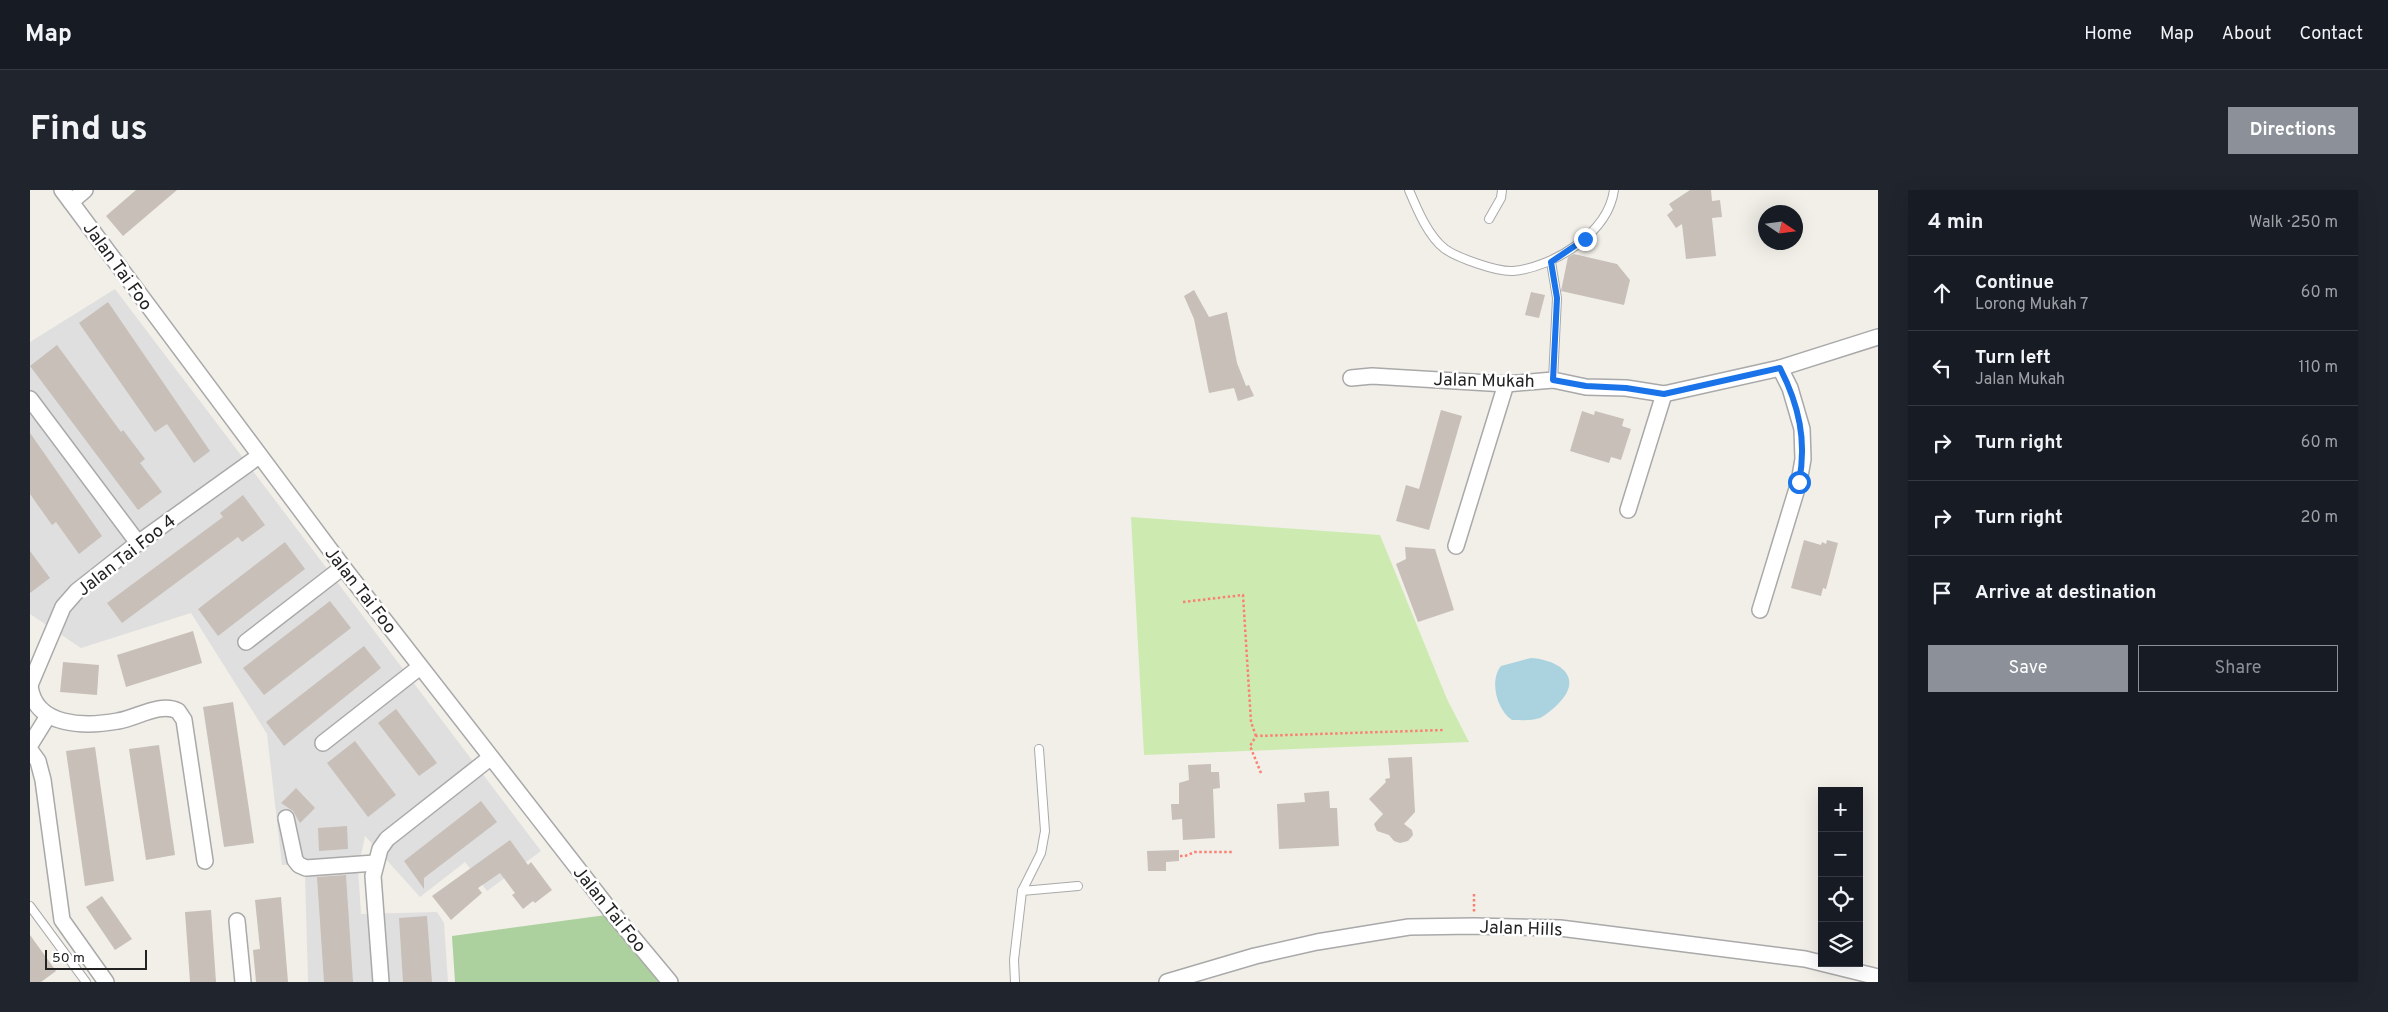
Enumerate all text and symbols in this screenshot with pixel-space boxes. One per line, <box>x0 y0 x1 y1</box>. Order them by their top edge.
text: Map <box>25 20 72 50</box>
text: Home <box>2084 23 2132 46</box>
text: Map <box>2160 23 2194 46</box>
text: About <box>2222 23 2271 46</box>
text: Contact <box>2299 23 2363 46</box>
button: Directions <box>2228 107 2358 154</box>
text: Find us <box>30 108 148 152</box>
north arrow <box>1758 205 1803 250</box>
text: 4 min <box>1928 209 1984 236</box>
text: Walk · 250 m <box>2249 213 2338 233</box>
street label: Jalan Tai Foo <box>77 218 157 316</box>
route end <box>1574 228 1597 251</box>
text: Continue <box>1975 271 2054 295</box>
icon: ahead <box>1928 279 1956 307</box>
text: 60 m <box>2301 283 2338 303</box>
text: Lorong Mukah 7 <box>1975 295 2088 315</box>
text: Turn left <box>1975 346 2051 370</box>
icon: left <box>1928 354 1956 382</box>
text: 110 m <box>2298 358 2338 378</box>
street label: Jalan Mukah <box>1433 369 1535 394</box>
text: Jalan Mukah <box>1975 370 2065 390</box>
icon: right <box>1928 429 1956 457</box>
text: Turn right <box>1975 431 2063 455</box>
text: 60 m <box>2301 433 2338 453</box>
route start <box>1788 471 1811 494</box>
icon: right <box>1928 504 1956 532</box>
text: Turn right <box>1975 506 2063 530</box>
text: 20 m <box>2301 508 2338 528</box>
street label: Jalan Tai Foo 4 <box>73 510 181 602</box>
street label: Jalan Tai Foo <box>319 543 401 639</box>
icon: arrive <box>1928 579 1956 607</box>
text: Arrive at destination <box>1975 581 2156 605</box>
button: Save <box>1928 645 2128 692</box>
button: Share <box>2138 645 2338 692</box>
map controls <box>1818 787 1863 967</box>
button: + <box>1818 787 1863 832</box>
button: − <box>1818 832 1863 877</box>
street label: Jalan Tai Foo <box>567 862 651 958</box>
button: locate <box>1818 877 1863 922</box>
street label: Jalan Hills <box>1479 917 1563 942</box>
button: layers <box>1818 922 1863 967</box>
scale bar <box>45 947 148 970</box>
text: 50 m <box>52 950 85 967</box>

